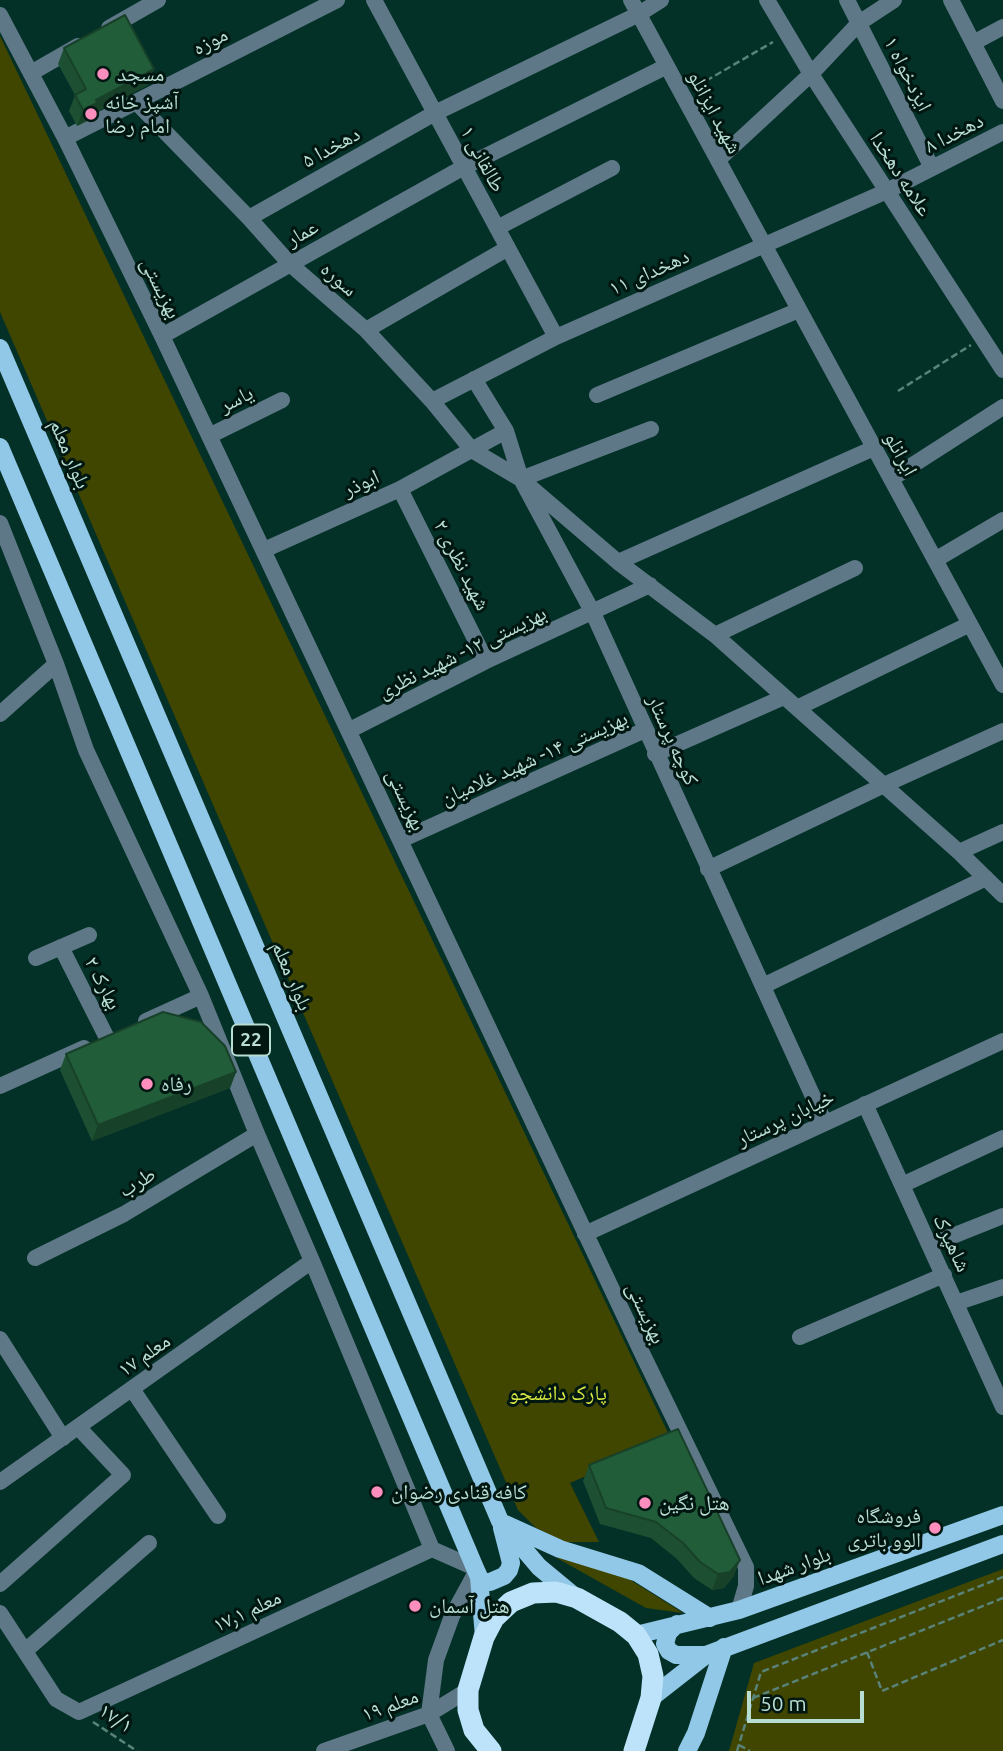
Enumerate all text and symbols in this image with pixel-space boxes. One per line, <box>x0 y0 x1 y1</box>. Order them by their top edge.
street label: موزه <box>188 22 232 60</box>
street label: ایزدخواه ۱ <box>879 32 937 116</box>
place label: مسجد <box>117 61 164 87</box>
marker: مسجد <box>95 66 111 82</box>
street label: شهید ایزانلو <box>683 66 747 158</box>
place label: آشپز خانه امام رضا <box>105 89 179 139</box>
marker: آشپز خانه امام رضا <box>83 106 99 122</box>
street label: دهخدا ۸ <box>920 108 988 158</box>
street label: دهخدا ۵ <box>298 121 364 173</box>
street label: طالقانی ۱ <box>455 122 511 196</box>
street label: علامه دهخدا <box>864 127 938 221</box>
street label: عمار <box>282 214 322 252</box>
street label: دهخدای ۱۱ <box>605 243 693 301</box>
street label: بهزیستی <box>135 253 187 323</box>
street label: سوره <box>316 256 362 302</box>
street label: یاسر <box>215 380 257 418</box>
street label: بلوار معلم <box>44 415 96 493</box>
street label: ایرانلو <box>879 428 923 480</box>
street label: ابوذر <box>339 464 383 502</box>
street label: شهید نظری ۲ <box>428 515 496 615</box>
street label: بهزیستی ۱۲- شهید نظری <box>374 600 550 704</box>
street label: کوچه پرستار <box>642 691 704 789</box>
street label: بهزیستی ۱۴- شهید غلامیان <box>437 705 631 811</box>
street label: بهزیستی <box>381 765 431 835</box>
street label: بلوار معلم <box>266 937 318 1015</box>
street label: بهارک ۲ <box>79 952 127 1014</box>
road number: 22 <box>232 1024 270 1056</box>
place label: رفاه <box>161 1071 192 1097</box>
marker: رفاه <box>139 1076 155 1092</box>
street label: خیابان پرستار <box>732 1084 838 1152</box>
street label: طرب <box>114 1161 160 1203</box>
street label: شاهپرک <box>928 1210 976 1276</box>
street label: بهزیستی <box>621 1278 671 1348</box>
street label: معلم ۱۷ <box>113 1328 175 1382</box>
park label: پارک دانشجو <box>509 1380 607 1406</box>
place label: کافه قنادی رضوان <box>391 1479 527 1505</box>
marker: کافه قنادی رضوان <box>369 1484 385 1500</box>
place label: هتل نگین <box>659 1490 730 1516</box>
marker: هتل نگین <box>637 1495 653 1511</box>
place label: فروشگاه الوو باتری <box>847 1503 921 1553</box>
marker: فروشگاه الوو باتری <box>927 1520 943 1536</box>
street label: بلوار شهدا <box>754 1541 834 1591</box>
street label: معلم ۱۷٫۱ <box>209 1584 285 1638</box>
place label: هتل آسمان <box>429 1593 510 1619</box>
marker: هتل آسمان <box>407 1598 423 1614</box>
scale bar <box>751 1678 868 1722</box>
street label: معلم ۱۹ <box>358 1683 422 1727</box>
text: 50 m <box>760 1691 807 1715</box>
street label: ۱۷/۱ <box>94 1697 138 1739</box>

